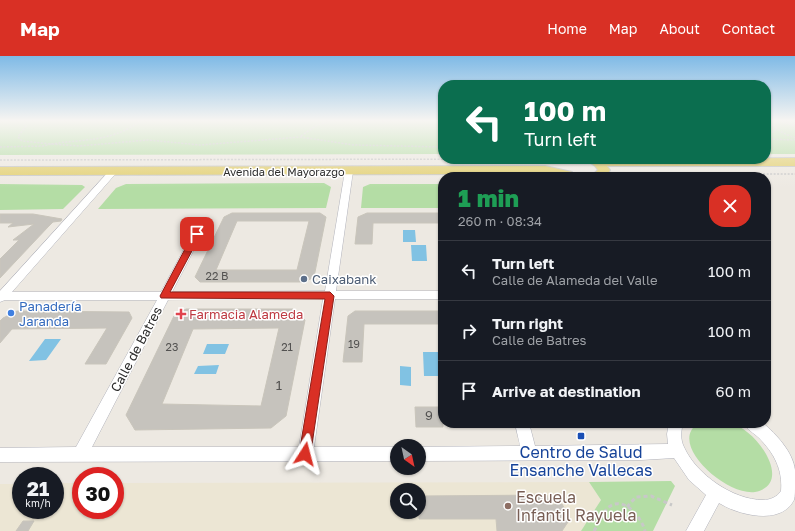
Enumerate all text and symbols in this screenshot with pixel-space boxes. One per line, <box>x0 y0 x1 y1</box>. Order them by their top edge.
text: Map <box>20 17 60 40</box>
text: Home <box>547 20 587 37</box>
text: Map <box>609 20 637 37</box>
text: About <box>659 20 700 37</box>
text: Contact <box>722 20 775 37</box>
text: 100 m <box>524 94 606 127</box>
icon: left <box>458 96 510 148</box>
text: Turn left <box>524 128 597 150</box>
street label: Avenida del Mayorazgo <box>223 165 345 178</box>
text: 1 min <box>458 183 519 212</box>
button: close <box>709 185 751 227</box>
text: 260 m · 08:34 <box>458 213 542 229</box>
pin <box>180 217 214 251</box>
icon: arrive <box>186 223 208 245</box>
text: Turn left <box>492 254 554 272</box>
icon: left <box>458 260 480 282</box>
text: 100 m <box>708 262 751 280</box>
house number: 22 B <box>206 269 228 282</box>
place label: Caixabank <box>312 271 377 287</box>
text: Calle de Alameda del Valle <box>492 272 658 288</box>
marker: Caixabank <box>299 274 309 284</box>
place label: Panadería Jaranda <box>19 298 82 329</box>
street label: Calle de Batres <box>107 303 165 394</box>
place label: Farmacia Alameda <box>189 306 303 322</box>
marker: Panadería Jaranda <box>6 308 16 318</box>
marker: Farmacia Alameda <box>176 309 186 319</box>
text: Turn right <box>492 314 563 332</box>
icon: right <box>458 320 480 342</box>
text: 100 m <box>708 322 751 340</box>
text: Calle de Batres <box>492 332 586 348</box>
house number: 19 <box>348 337 360 350</box>
house number: 23 <box>166 340 178 353</box>
house number: 21 <box>281 340 293 353</box>
house number: 1 <box>276 377 282 393</box>
icon: arrive <box>458 380 480 402</box>
text: Arrive at destination <box>492 382 641 400</box>
text: 60 m <box>716 382 751 400</box>
house number: 9 <box>425 407 433 423</box>
marker: Centro de Salud Ensanche Vallecas <box>576 431 586 441</box>
position arrow <box>284 433 326 475</box>
north arrow <box>390 439 426 475</box>
map controls <box>390 439 426 519</box>
place label: Centro de Salud Ensanche Vallecas <box>509 442 653 480</box>
speed limit sign: 30 <box>72 467 124 519</box>
text: 21 <box>27 476 49 500</box>
button: search <box>390 483 426 519</box>
place label: Escuela Infantil Rayuela <box>516 487 636 525</box>
text: km/h <box>25 497 51 509</box>
marker: Escuela Infantil Rayuela <box>503 501 513 511</box>

